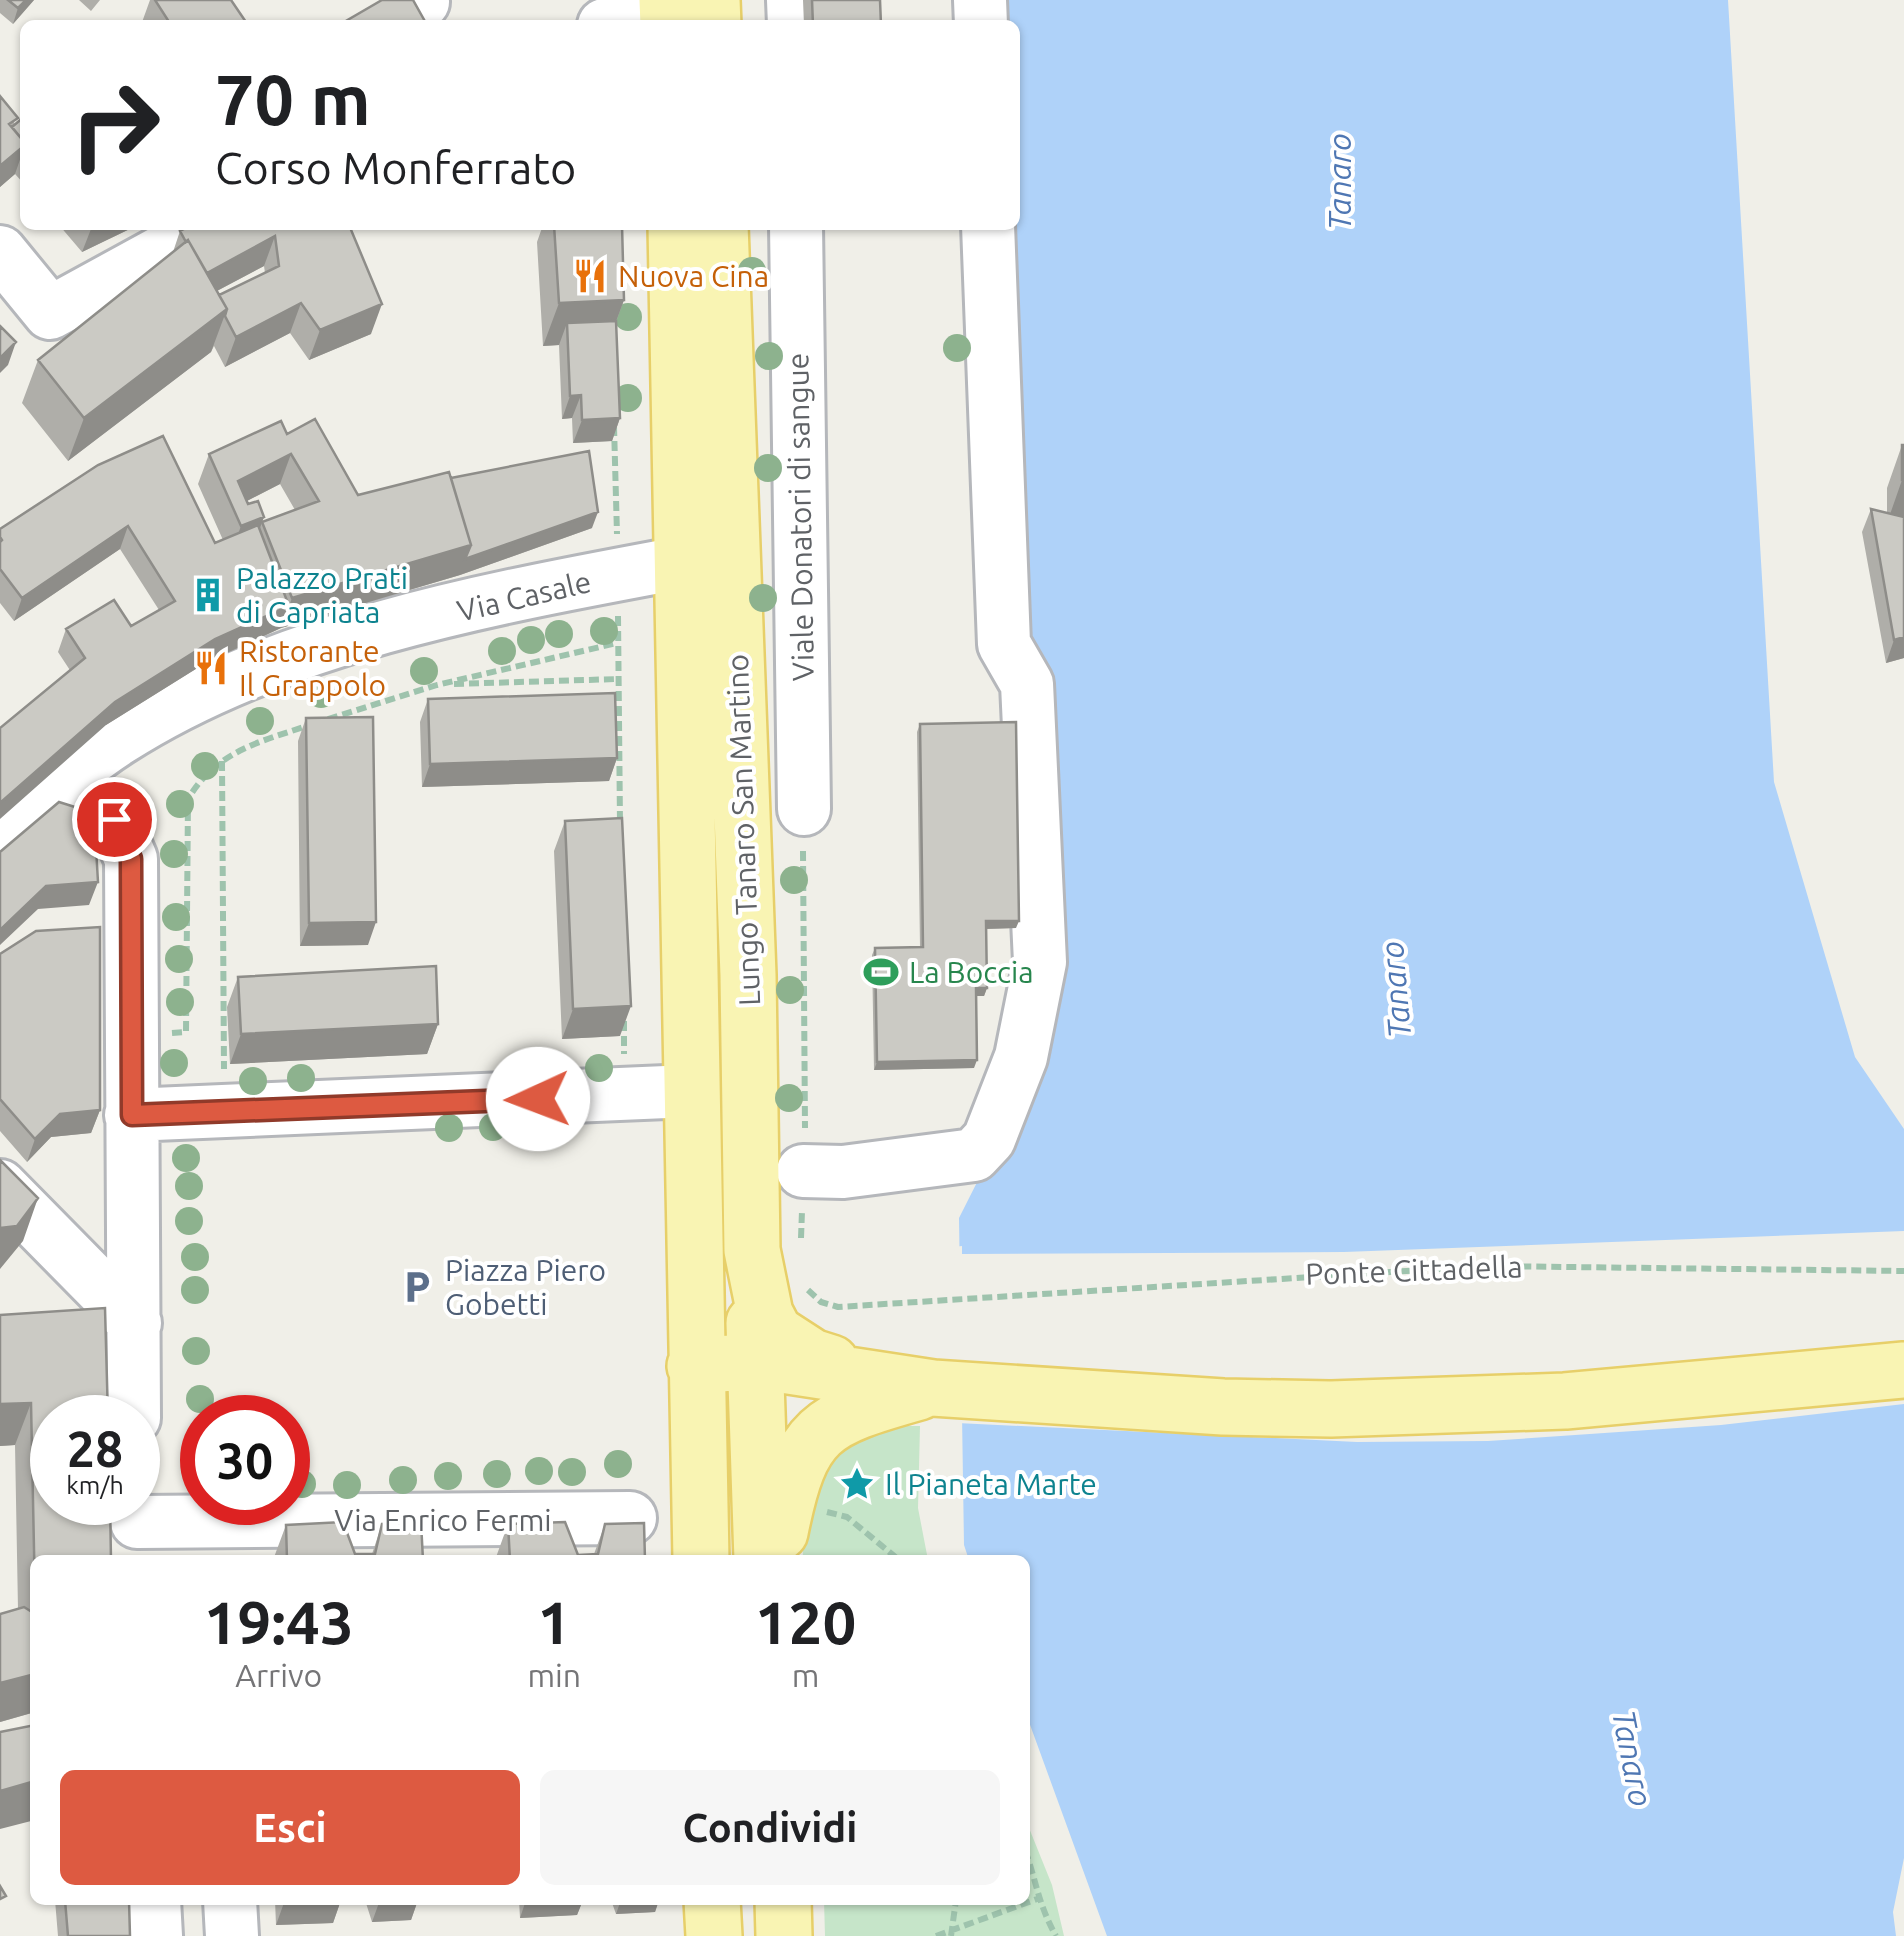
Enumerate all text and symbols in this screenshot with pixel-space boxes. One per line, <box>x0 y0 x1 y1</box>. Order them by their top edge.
icon: right <box>50 60 180 190</box>
text: 70 m <box>215 60 371 138</box>
water label: Tanaro <box>1321 133 1357 231</box>
text: Corso Monferrato <box>215 142 576 193</box>
restaurant icon: Nuova Cina <box>571 257 609 295</box>
place label: Nuova Cina <box>618 259 769 293</box>
street label: Viale Donatori di sangue <box>780 353 820 681</box>
place label: Palazzo Prati di Capriata <box>236 561 408 629</box>
street label: Via Casale <box>454 564 594 628</box>
building icon: Palazzo Prati di Capriata <box>189 576 227 614</box>
place label: Ristorante Il Grappolo <box>239 634 386 702</box>
restaurant icon: Ristorante Il Grappolo <box>192 649 230 687</box>
street label: Lungo Tanaro San Martino <box>720 653 766 1007</box>
pin <box>72 777 157 862</box>
icon: arrive <box>87 792 142 847</box>
water label: Tanaro <box>1373 940 1417 1040</box>
sports icon: La Boccia <box>862 953 900 991</box>
place label: La Boccia <box>909 955 1034 989</box>
position arrow <box>486 1047 590 1151</box>
street label: Ponte Cittadella <box>1305 1249 1523 1291</box>
place label: Piazza Piero Gobetti <box>445 1253 606 1321</box>
parking icon: Piazza Piero Gobetti <box>398 1268 436 1306</box>
speed limit sign: 30 <box>180 1395 310 1525</box>
text: 28 <box>67 1420 123 1476</box>
place icon: Il Pianeta Marte <box>838 1465 876 1503</box>
place label: Il Pianeta Marte <box>885 1467 1097 1501</box>
text: km/h <box>66 1471 124 1499</box>
street label: Via Enrico Fermi <box>334 1503 552 1537</box>
text: 19:43 <box>204 1588 354 1655</box>
text: 1 <box>537 1588 571 1655</box>
text: 120 <box>755 1588 856 1655</box>
text: Arrivo <box>235 1657 322 1693</box>
text: min <box>527 1657 581 1693</box>
text: m <box>792 1657 819 1693</box>
water label: Tanaro <box>1606 1707 1660 1809</box>
button: Esci <box>60 1770 520 1885</box>
button: Condividi <box>540 1770 1000 1885</box>

